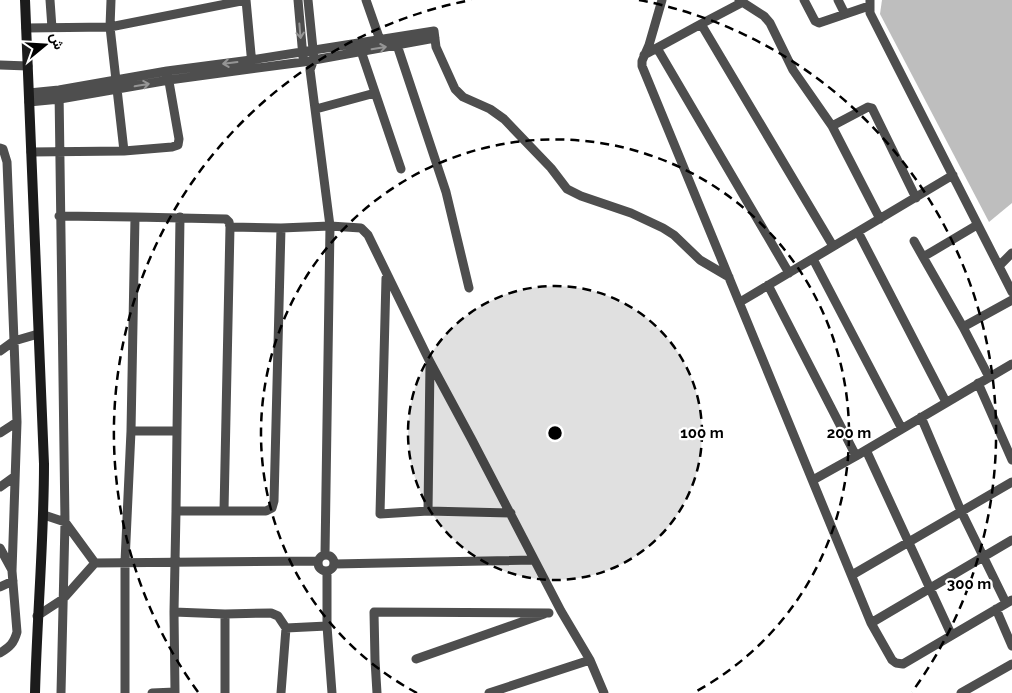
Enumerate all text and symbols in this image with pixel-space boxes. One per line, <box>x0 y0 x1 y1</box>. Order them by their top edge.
north arrow <box>20 20 70 70</box>
one-way arrow <box>295 23 305 39</box>
text: ش <box>46 31 68 52</box>
one-way arrow <box>370 43 386 53</box>
one-way arrow <box>222 58 238 68</box>
one-way arrow <box>134 80 150 90</box>
centre of rings <box>546 424 564 442</box>
text: 100 m <box>680 424 724 442</box>
text: 200 m <box>827 424 871 442</box>
text: 300 m <box>947 575 991 593</box>

